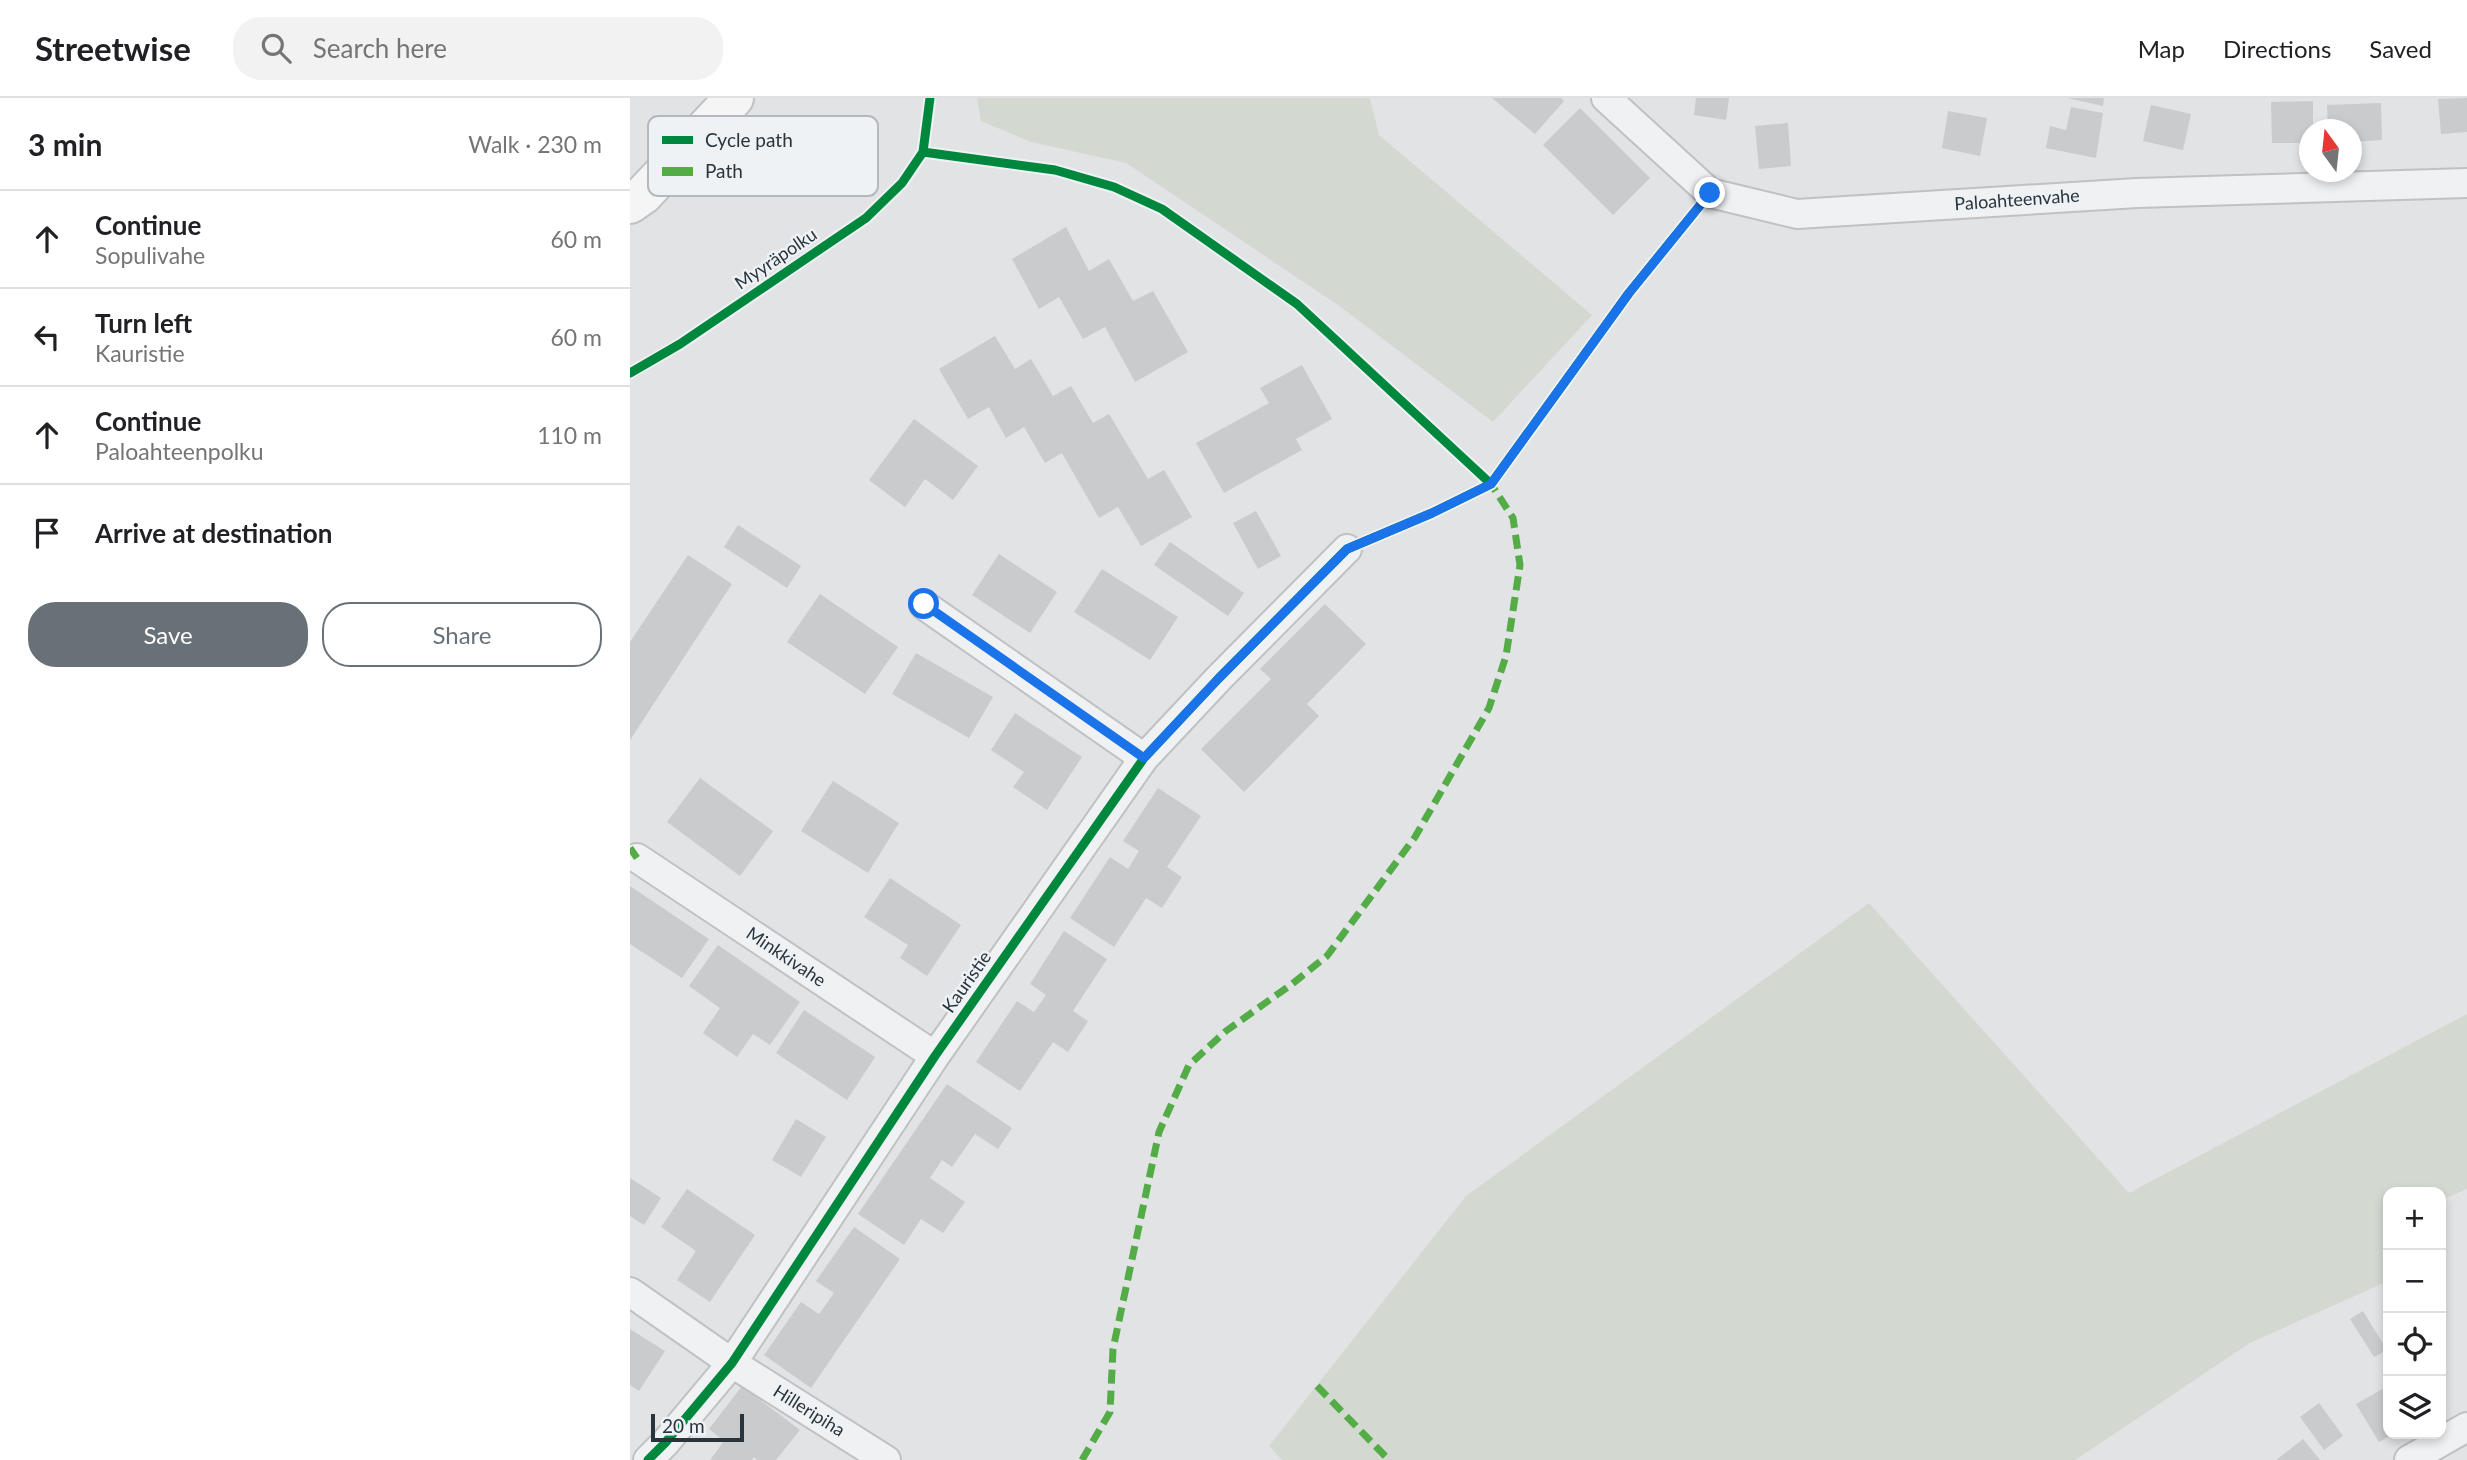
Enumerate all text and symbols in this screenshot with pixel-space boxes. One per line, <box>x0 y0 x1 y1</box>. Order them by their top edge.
search box <box>233 17 723 80</box>
text: Streetwise <box>35 28 191 68</box>
icon: search <box>257 29 295 67</box>
text: Search here <box>313 32 447 64</box>
text: Map <box>2138 34 2185 63</box>
text: Directions <box>2223 34 2331 63</box>
text: Saved <box>2369 34 2432 63</box>
legend <box>648 116 878 196</box>
north arrow <box>2299 119 2362 182</box>
text: 3 min <box>28 126 102 162</box>
text: Cycle path <box>705 128 793 151</box>
text: Walk · 230 m <box>468 130 602 158</box>
text: Path <box>705 159 743 182</box>
route end <box>1694 177 1725 208</box>
street label: Paloahteenvahe <box>1953 184 2080 214</box>
text: Continue <box>95 209 201 241</box>
icon: ahead <box>28 220 66 258</box>
street label: Myyräpolku <box>730 223 821 294</box>
text: 60 m <box>551 225 602 253</box>
text: Sopulivahe <box>95 241 205 269</box>
text: Turn left <box>95 307 192 339</box>
icon: left <box>28 318 66 356</box>
text: 60 m <box>551 323 602 351</box>
text: Kauristie <box>95 339 185 367</box>
text: Continue <box>95 405 201 437</box>
icon: ahead <box>28 416 66 454</box>
text: 110 m <box>537 421 602 449</box>
text: Paloahteenpolku <box>95 437 264 465</box>
icon: arrive <box>28 514 66 552</box>
text: Arrive at destination <box>95 517 332 549</box>
route start <box>908 588 939 619</box>
button: Save <box>28 602 308 667</box>
button: Share <box>322 602 602 667</box>
street label: Minkkivahe <box>743 922 830 991</box>
street label: Kauristie <box>937 946 995 1016</box>
map controls <box>2383 1187 2446 1439</box>
button: + <box>2383 1187 2446 1250</box>
button: − <box>2383 1250 2446 1313</box>
button: locate <box>2383 1313 2446 1376</box>
button: layers <box>2383 1376 2446 1439</box>
street label: Hilleripiha <box>770 1380 849 1441</box>
scale bar <box>651 1411 744 1443</box>
text: 20 m <box>662 1414 705 1437</box>

